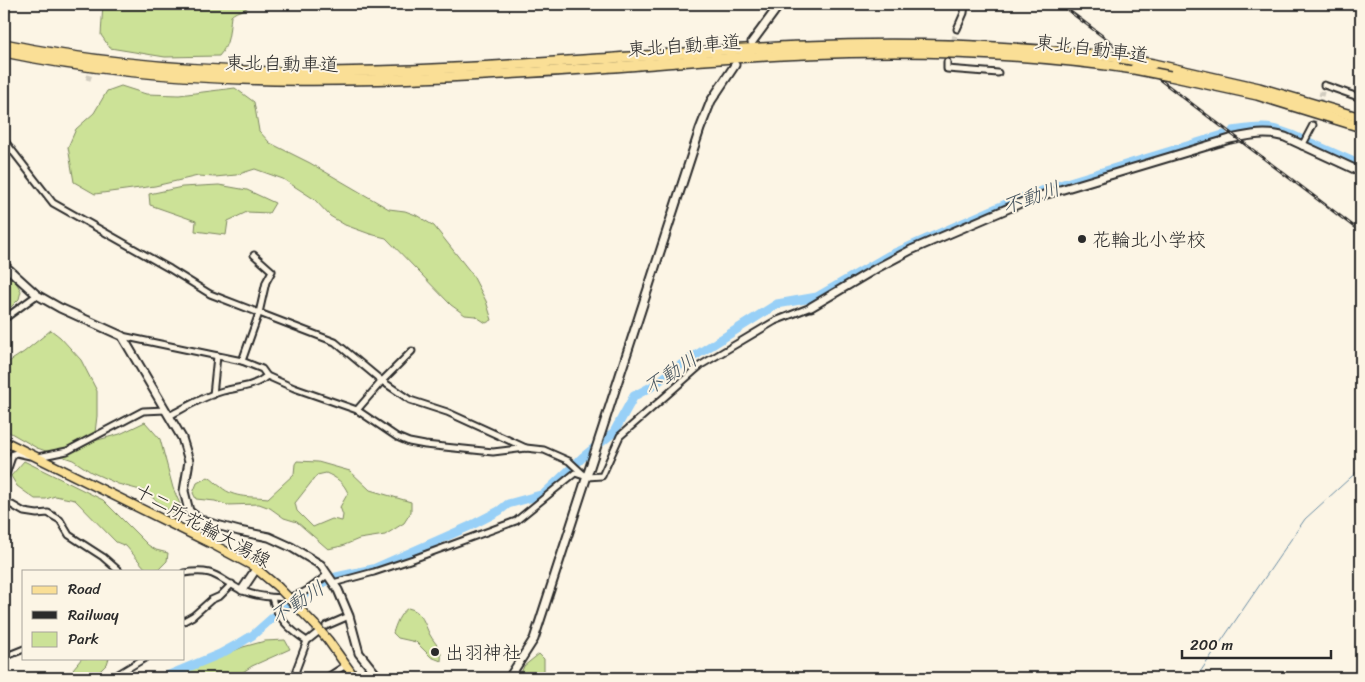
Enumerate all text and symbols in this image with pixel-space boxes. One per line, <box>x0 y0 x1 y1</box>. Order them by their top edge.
street label: 東北自動車道 <box>626 25 742 66</box>
street label: 東北自動車道 <box>1033 25 1151 72</box>
street label: 東北自動車道 <box>225 46 339 81</box>
water label: 不動川 <box>997 171 1065 224</box>
place label: 花輪北小学校 <box>1092 223 1206 256</box>
marker: 花輪北小学校 <box>1076 233 1088 245</box>
water label: 不動川 <box>636 342 705 404</box>
street label: 十二所花輪大湯線 <box>128 474 277 577</box>
legend <box>22 570 185 660</box>
water label: 不動川 <box>263 571 332 633</box>
text: Road <box>68 576 101 602</box>
text: Railway <box>68 602 119 628</box>
text: Park <box>68 626 99 652</box>
scale bar <box>1182 627 1331 659</box>
text: 200 m <box>1190 632 1234 658</box>
place label: 出羽神社 <box>445 636 521 669</box>
marker: 出羽神社 <box>429 646 441 658</box>

